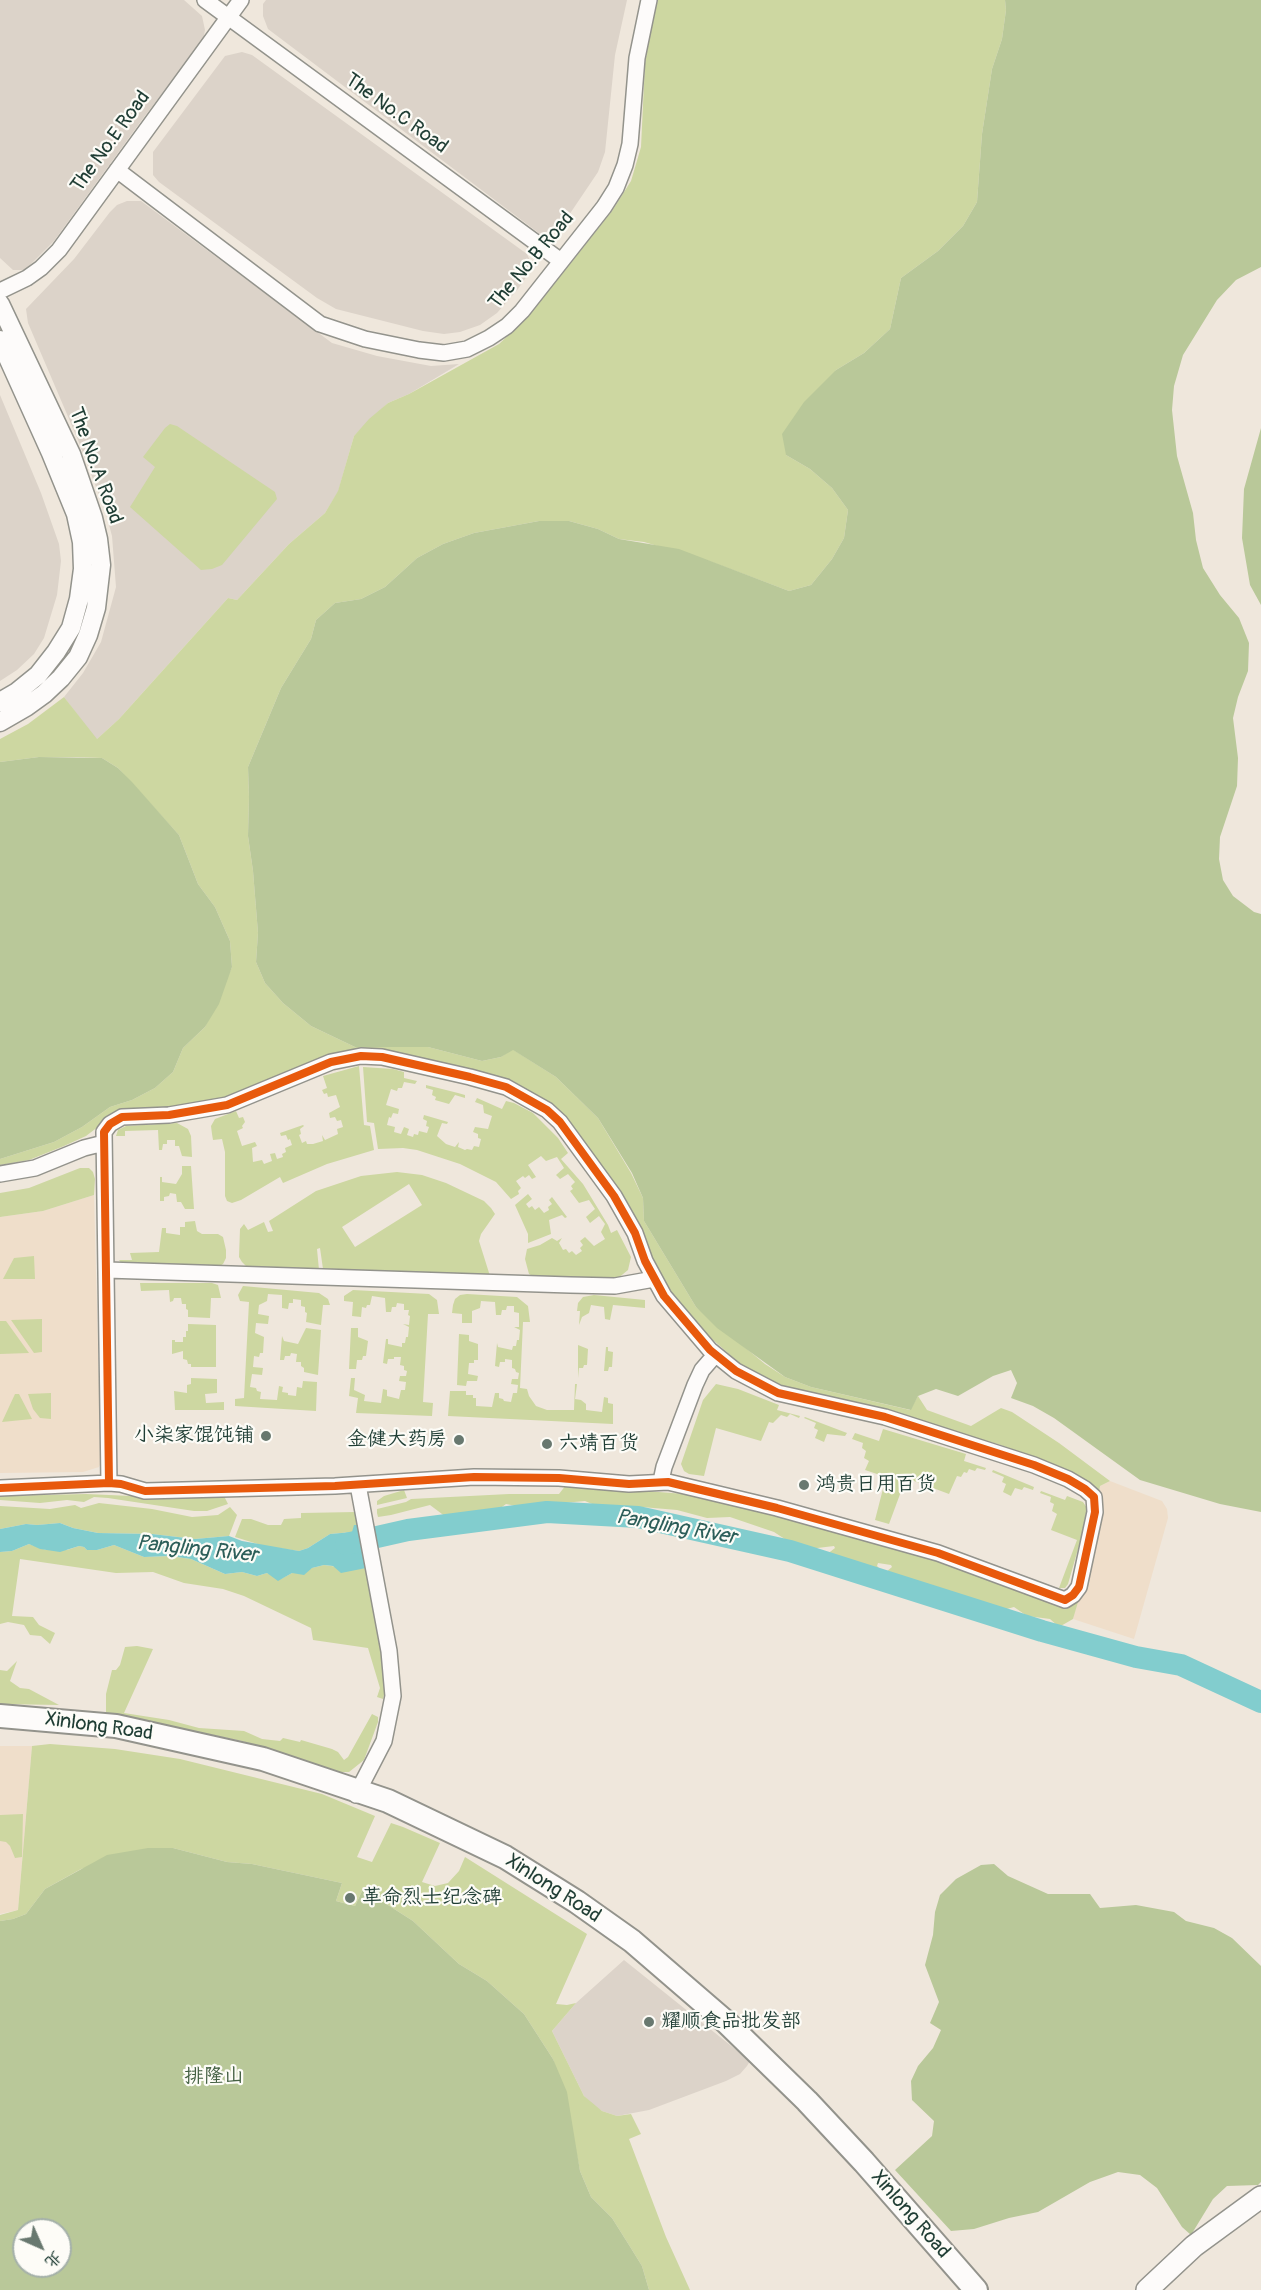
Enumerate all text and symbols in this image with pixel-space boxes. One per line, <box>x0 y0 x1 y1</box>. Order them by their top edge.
street label: The No.C Road <box>340 69 452 159</box>
street label: The No.E Road <box>66 87 156 197</box>
street label: The No.B Road <box>484 207 580 315</box>
street label: The No.A Road <box>63 405 127 527</box>
place label: 小柒家馄饨铺 <box>134 1424 254 1448</box>
place label: 金健大药房 <box>347 1428 447 1452</box>
marker: 小柒家馄饨铺 <box>259 1429 273 1443</box>
place label: 六靖百货 <box>559 1432 639 1456</box>
marker: 金健大药房 <box>452 1433 466 1447</box>
marker: 六靖百货 <box>540 1437 554 1451</box>
place label: 鸿贵日用百货 <box>816 1473 936 1497</box>
marker: 鸿贵日用百货 <box>797 1478 811 1492</box>
water label: Pangling River <box>614 1505 738 1551</box>
water label: Pangling River <box>135 1531 259 1569</box>
street label: Xinlong Road <box>44 1708 154 1746</box>
street label: Xinlong Road <box>501 1849 605 1929</box>
place label: 革命烈士纪念碑 <box>362 1886 502 1910</box>
marker: 革命烈士纪念碑 <box>343 1891 357 1905</box>
place label: 耀顺食品批发部 <box>661 2010 801 2034</box>
marker: 耀顺食品批发部 <box>642 2015 656 2029</box>
park label: 排隆山 <box>184 2065 244 2089</box>
street label: Xinlong Road <box>865 2166 955 2264</box>
north arrow <box>12 2218 72 2278</box>
text: 北 <box>41 2247 66 2272</box>

